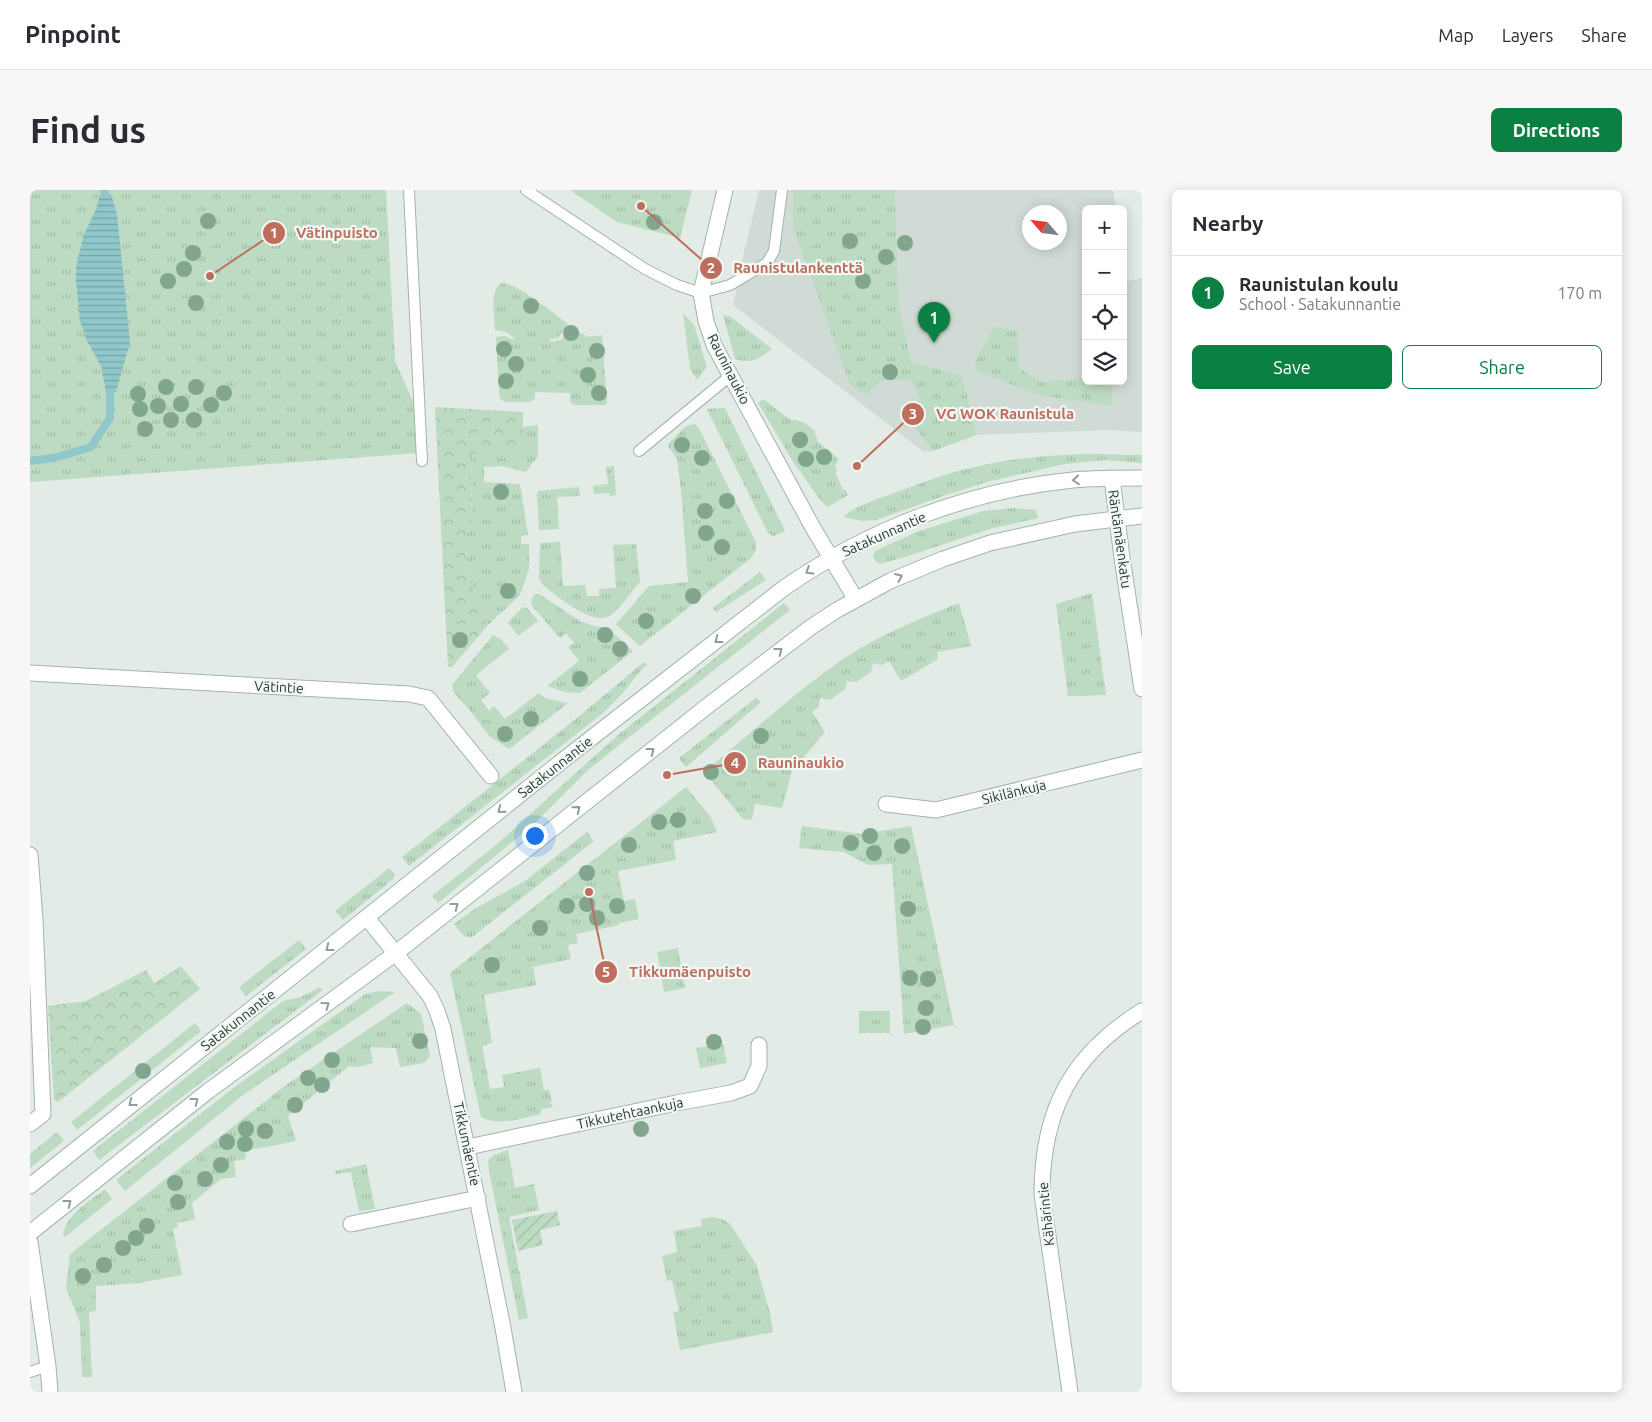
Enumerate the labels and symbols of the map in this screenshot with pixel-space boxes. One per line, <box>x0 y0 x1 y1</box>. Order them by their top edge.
north arrow <box>1022 205 1067 250</box>
callout: Vätinpuisto <box>262 218 388 248</box>
text: 1 <box>270 224 278 241</box>
text: Vätinpuisto <box>296 224 378 241</box>
callout: Raunistulankenttä <box>698 253 873 283</box>
text: 2 <box>707 259 715 276</box>
text: Raunistulankenttä <box>733 259 863 276</box>
pin: 1 <box>918 302 950 343</box>
street label: Rauninaukio <box>704 331 754 407</box>
callout: VG WOK Raunistula <box>901 399 1084 429</box>
text: 3 <box>909 405 917 422</box>
text: VG WOK Raunistula <box>936 405 1074 422</box>
one-way arrow <box>1072 475 1080 486</box>
street label: Räntämäenkatu <box>1105 489 1135 589</box>
street label: Satakunnantie <box>840 508 928 560</box>
one-way arrow <box>805 565 814 575</box>
one-way arrow <box>894 573 903 583</box>
one-way arrow <box>715 634 724 642</box>
one-way arrow <box>773 649 782 657</box>
street label: Vätintie <box>254 678 304 696</box>
street label: Satakunnantie <box>515 733 595 801</box>
one-way arrow <box>645 748 655 757</box>
callout: Rauninaukio <box>722 748 854 778</box>
text: 4 <box>731 754 739 771</box>
text: Rauninaukio <box>758 754 844 771</box>
street label: Sikilänkuja <box>980 776 1048 808</box>
one-way arrow <box>498 804 507 813</box>
one-way arrow <box>571 807 580 815</box>
your location <box>522 823 548 849</box>
one-way arrow <box>449 903 458 911</box>
one-way arrow <box>325 943 334 952</box>
callout: Tikkumäenpuisto <box>594 957 761 987</box>
text: 5 <box>602 963 610 980</box>
text: Tikkumäenpuisto <box>629 963 751 980</box>
street label: Satakunnantie <box>198 986 278 1054</box>
one-way arrow <box>320 1002 329 1010</box>
street label: Tikkutehtaankuja <box>575 1094 685 1132</box>
one-way arrow <box>129 1098 138 1107</box>
one-way arrow <box>190 1098 199 1107</box>
street label: Tikkumäentie <box>450 1101 484 1187</box>
street label: Kähärintie <box>1035 1181 1057 1247</box>
one-way arrow <box>62 1200 71 1208</box>

